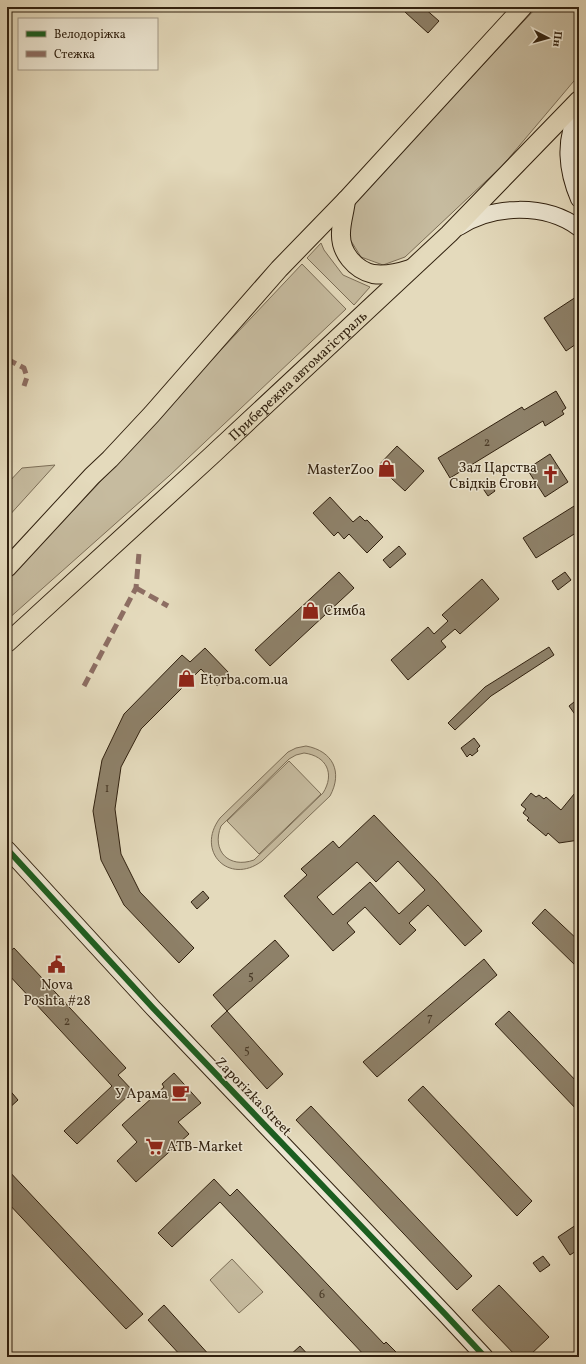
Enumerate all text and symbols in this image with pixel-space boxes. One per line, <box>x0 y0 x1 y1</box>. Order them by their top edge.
legend <box>18 18 158 70</box>
north arrow <box>528 18 568 58</box>
text: Велодоріжка <box>54 27 126 43</box>
text: Пн <box>548 30 565 47</box>
text: Стежка <box>54 47 95 63</box>
street label: Прибережна автомагістраль <box>225 307 372 446</box>
house number: 2 <box>484 435 490 451</box>
shop icon: MasterZoo <box>377 459 397 479</box>
place label: Зал Царства Свідків Єгови <box>449 459 537 494</box>
place label: MasterZoo <box>307 461 374 480</box>
church icon: Зал Царства Свідків Єгови <box>540 465 560 485</box>
shop icon: Симба <box>301 600 321 620</box>
place label: Симба <box>324 602 366 621</box>
shop icon: Etorba.com.ua <box>177 669 197 689</box>
place label: Etorba.com.ua <box>200 671 288 690</box>
house number: 1 <box>105 781 109 797</box>
public building icon: Nova Poshta #28 <box>47 954 67 974</box>
house number: 5 <box>248 969 254 985</box>
place label: Nova Poshta #28 <box>23 976 91 1011</box>
house number: 7 <box>427 1010 433 1026</box>
house number: 2 <box>64 1014 70 1030</box>
house number: 5 <box>244 1043 250 1059</box>
street label: Zaporizka Street <box>210 1054 295 1141</box>
cafe icon: У Арама <box>171 1083 191 1103</box>
place label: У Арама <box>115 1085 168 1104</box>
supermarket icon: ATB-Market <box>144 1136 164 1156</box>
place label: ATB-Market <box>167 1138 243 1157</box>
house number: 6 <box>319 1287 325 1303</box>

